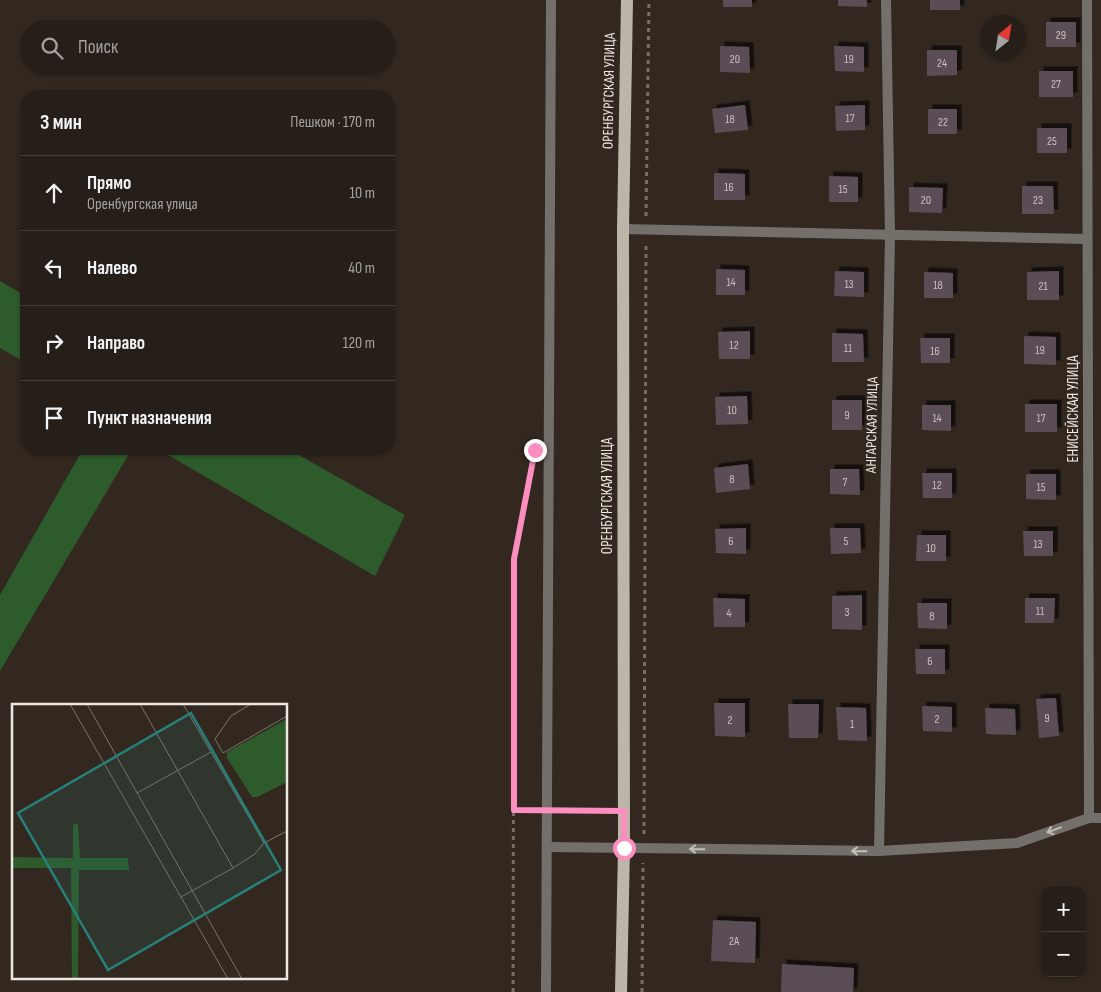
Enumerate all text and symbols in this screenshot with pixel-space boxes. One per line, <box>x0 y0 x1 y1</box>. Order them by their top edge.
north arrow <box>981 15 1026 60</box>
search box <box>20 20 395 75</box>
house number: 29 <box>1056 28 1066 43</box>
street label: ОРЕНБУРГСКАЯ УЛИЦА <box>598 32 620 149</box>
icon: search <box>38 34 66 62</box>
text: Поиск <box>78 36 118 59</box>
house number: 20 <box>730 52 740 67</box>
house number: 19 <box>844 52 854 67</box>
house number: 24 <box>937 56 947 71</box>
house number: 27 <box>1051 77 1061 92</box>
text: 3 мин <box>40 110 82 135</box>
house number: 17 <box>846 111 855 126</box>
house number: 18 <box>725 112 735 127</box>
text: Пешком · 170 m <box>290 113 375 132</box>
house number: 22 <box>938 115 948 130</box>
house number: 25 <box>1047 134 1057 149</box>
text: Прямо <box>87 172 131 195</box>
icon: ahead <box>40 179 68 207</box>
house number: 16 <box>724 180 734 195</box>
house number: 15 <box>838 182 848 197</box>
text: 10 m <box>349 184 375 203</box>
house number: 20 <box>921 193 931 208</box>
house number: 23 <box>1033 193 1043 208</box>
text: Оренбургская улица <box>87 195 198 214</box>
icon: left <box>40 254 68 282</box>
text: Налево <box>87 257 137 280</box>
text: 40 m <box>348 259 375 278</box>
house number: 14 <box>726 275 736 290</box>
house number: 13 <box>844 277 854 292</box>
house number: 18 <box>933 278 943 293</box>
house number: 21 <box>1038 279 1048 294</box>
icon: right <box>40 329 68 357</box>
text: Направо <box>87 332 145 355</box>
text: 120 m <box>343 334 375 353</box>
house number: 12 <box>729 338 739 353</box>
house number: 11 <box>844 341 853 356</box>
house number: 19 <box>1035 343 1045 358</box>
house number: 16 <box>930 344 940 359</box>
street label: ЕНИСЕЙСКАЯ УЛИЦА <box>1064 355 1083 463</box>
street label: АНГАРСКАЯ УЛИЦА <box>862 376 882 474</box>
house number: 10 <box>727 403 737 418</box>
icon: arrive <box>40 404 68 432</box>
text: Пункт назначения <box>87 407 212 430</box>
house number: 9 <box>844 408 850 423</box>
house number: 14 <box>932 411 942 426</box>
house number: 17 <box>1037 411 1046 426</box>
street label: ОРЕНБУРГСКАЯ УЛИЦА <box>598 437 617 554</box>
route end <box>524 439 547 462</box>
house number: 8 <box>729 472 735 487</box>
house number: 7 <box>843 475 848 490</box>
house number: 12 <box>932 478 942 493</box>
house number: 15 <box>1036 480 1046 495</box>
house number: 6 <box>728 534 734 549</box>
house number: 5 <box>844 534 849 549</box>
house number: 13 <box>1033 537 1043 552</box>
house number: 10 <box>926 541 936 556</box>
house number: 11 <box>1036 604 1045 619</box>
house number: 3 <box>844 605 850 620</box>
house number: 4 <box>726 606 732 621</box>
house number: 8 <box>929 609 935 624</box>
house number: 6 <box>927 654 933 669</box>
inset map <box>12 704 288 980</box>
house number: 9 <box>1044 711 1050 726</box>
house number: 2 <box>935 712 940 727</box>
house number: 2 <box>728 713 733 728</box>
house number: 1 <box>850 717 855 732</box>
one-way arrow <box>1047 826 1063 835</box>
route start <box>613 837 636 860</box>
one-way arrow <box>689 844 706 854</box>
one-way arrow <box>852 846 868 856</box>
map controls <box>1041 887 1086 977</box>
button: + <box>1041 887 1086 932</box>
button: − <box>1041 932 1086 977</box>
house number: 2А <box>729 934 740 949</box>

